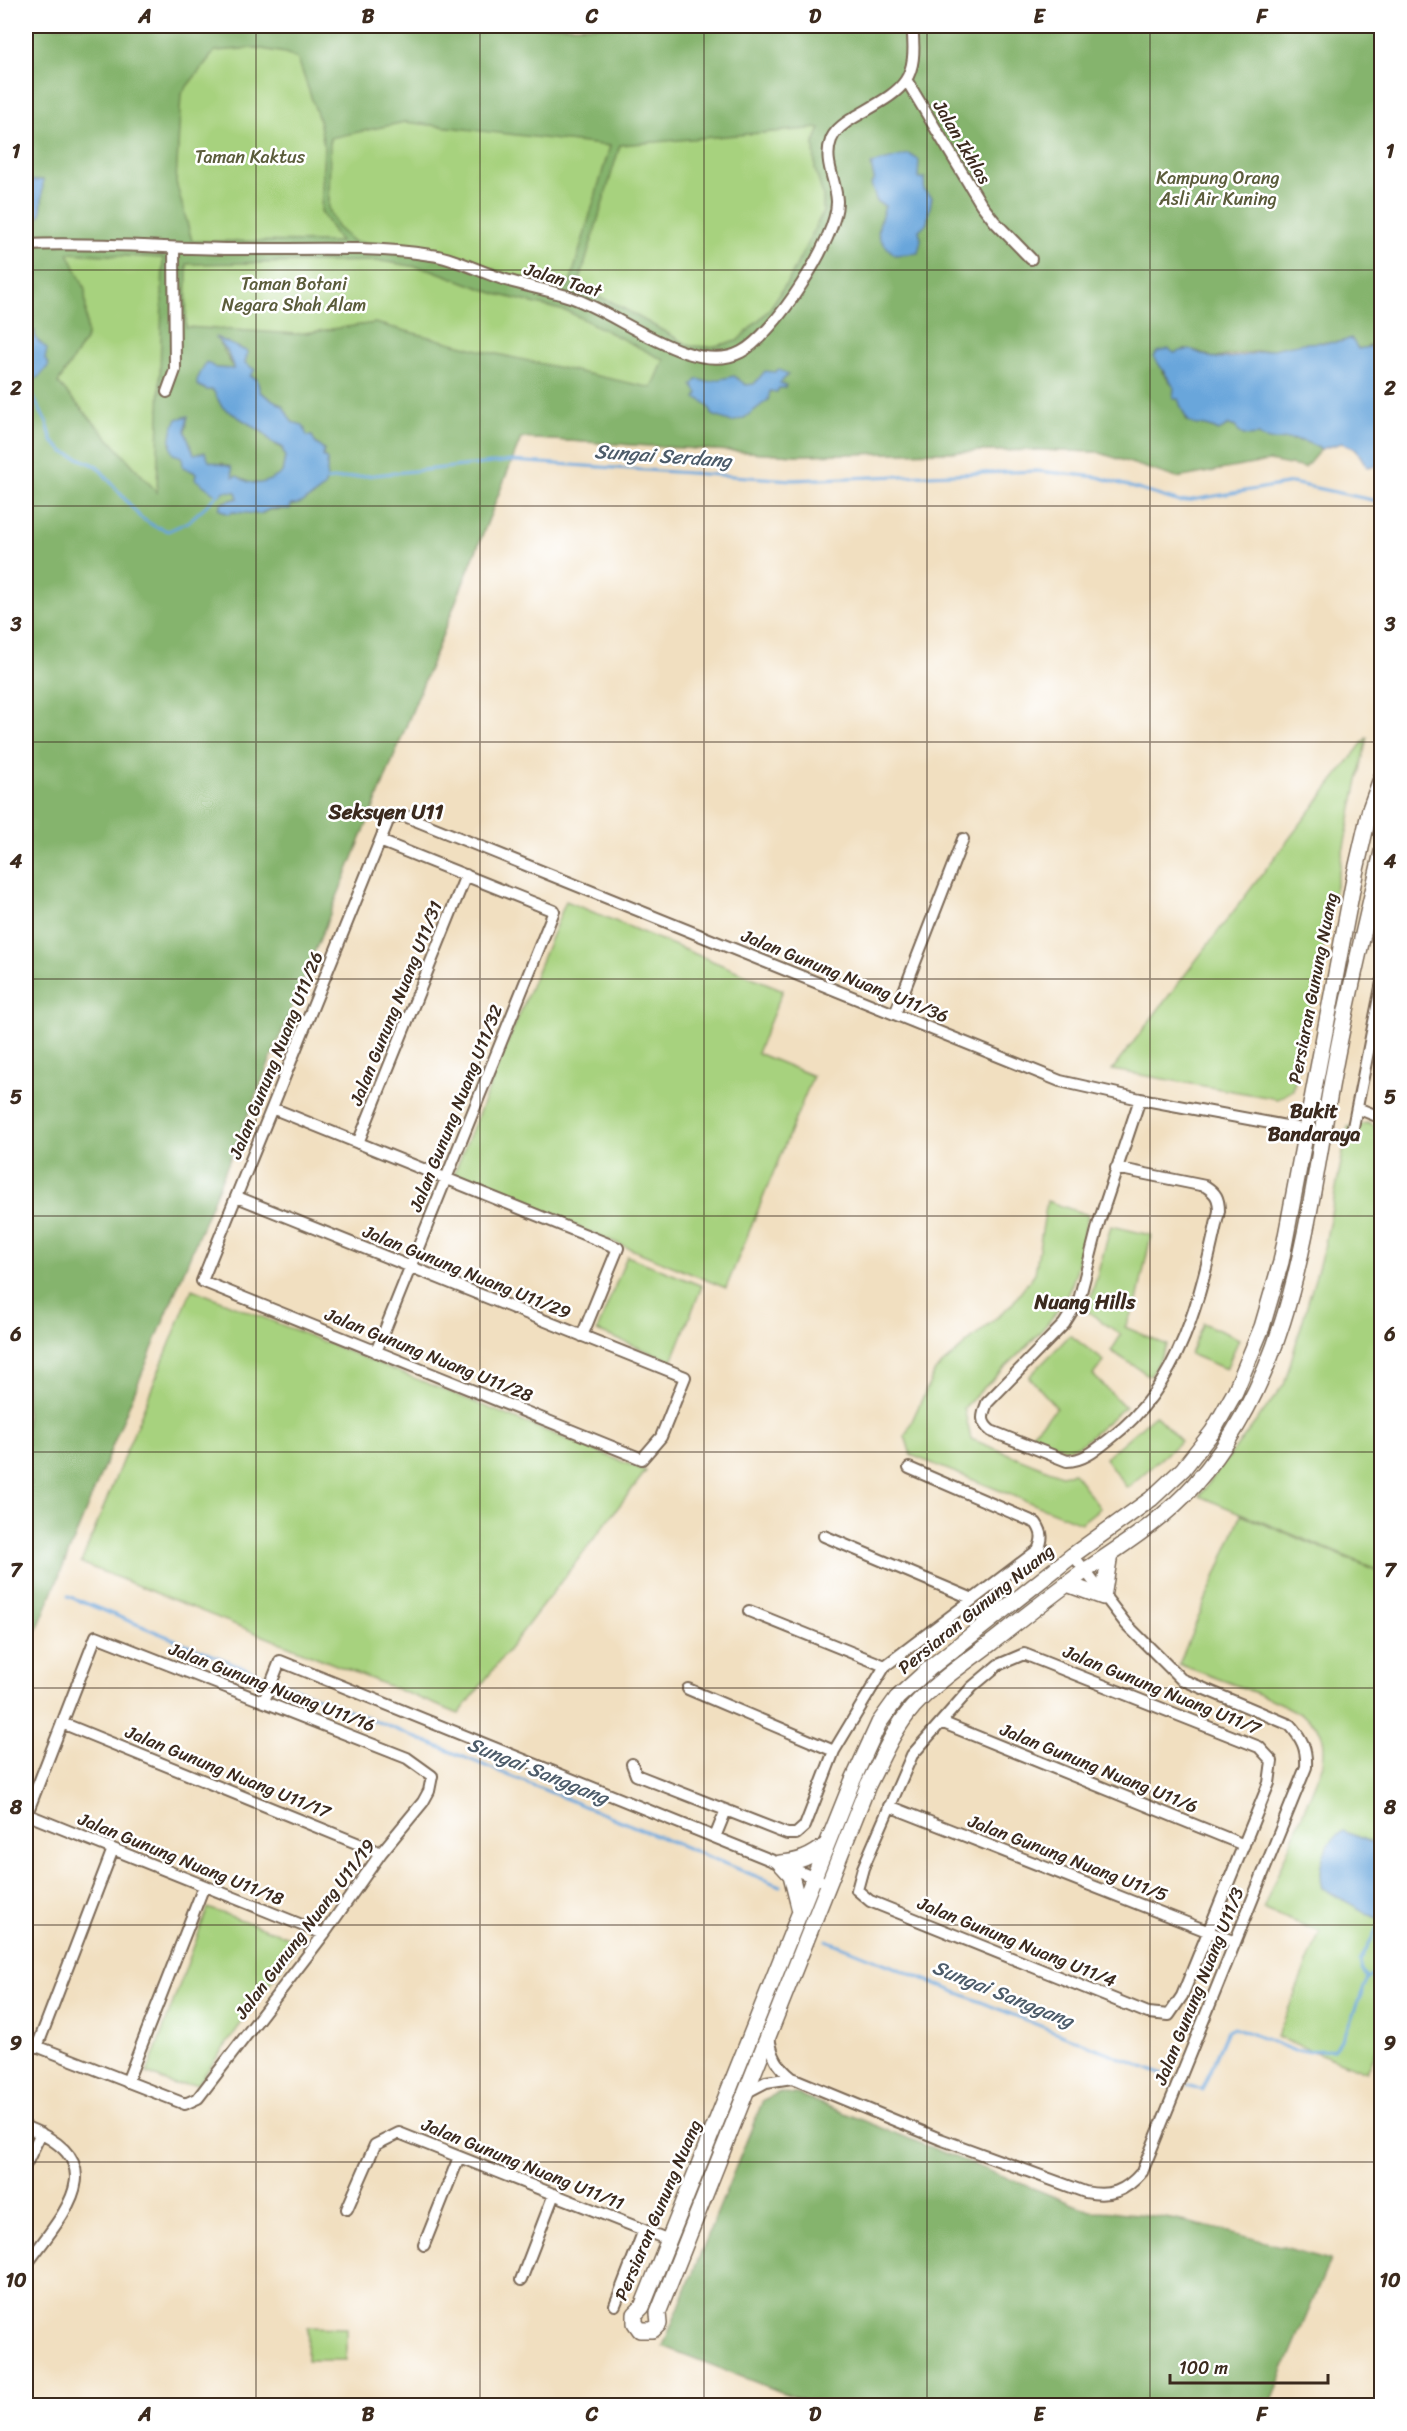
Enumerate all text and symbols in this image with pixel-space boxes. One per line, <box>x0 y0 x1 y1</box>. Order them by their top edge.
text: A <box>137 0 152 34</box>
text: B <box>362 0 375 34</box>
text: C <box>585 0 599 34</box>
text: D <box>809 0 822 34</box>
text: E <box>1033 0 1046 34</box>
text: F <box>1256 0 1269 34</box>
street label: Jalan Ikhlas <box>924 93 1000 191</box>
text: 1 <box>12 134 21 169</box>
text: 1 <box>1386 134 1395 169</box>
park label: Taman Kaktus <box>195 141 306 173</box>
park label: Kampung Orang Asli Air Kuning <box>1156 162 1280 215</box>
street label: Jalan Taat <box>519 253 606 307</box>
park label: Taman Botani Negara Shah Alam <box>222 268 366 321</box>
text: 2 <box>9 371 22 406</box>
text: 2 <box>1383 371 1396 406</box>
water label: Sungai Serdang <box>593 434 735 478</box>
text: 3 <box>10 607 22 642</box>
text: 3 <box>1384 607 1396 642</box>
district label: Seksyen U11 <box>327 793 444 831</box>
text: 4 <box>9 844 23 879</box>
text: 4 <box>1383 844 1397 879</box>
street label: Persiaran Gunung Nuang <box>1279 890 1347 1086</box>
street label: Jalan Gunung Nuang U11/31 <box>340 896 452 1111</box>
street label: Jalan Gunung Nuang U11/36 <box>736 919 953 1032</box>
street label: Jalan Gunung Nuang U11/26 <box>219 946 332 1165</box>
street label: Jalan Gunung Nuang U11/32 <box>399 1000 512 1217</box>
text: 5 <box>10 1080 22 1115</box>
text: 5 <box>1384 1080 1396 1115</box>
district label: Bukit Bandaraya <box>1268 1094 1360 1152</box>
street label: Jalan Gunung Nuang U11/29 <box>357 1215 576 1328</box>
district label: Nuang Hills <box>1034 1285 1136 1320</box>
street label: Jalan Gunung Nuang U11/28 <box>319 1298 538 1411</box>
text: 6 <box>9 1317 22 1352</box>
text: 6 <box>1383 1317 1396 1352</box>
street label: Persiaran Gunung Nuang <box>890 1535 1062 1683</box>
text: 7 <box>10 1553 23 1588</box>
text: 7 <box>1384 1553 1397 1588</box>
street label: Jalan Gunung Nuang U11/16 <box>163 1633 380 1741</box>
street label: Jalan Gunung Nuang U11/7 <box>1057 1635 1267 1745</box>
street label: Jalan Gunung Nuang U11/6 <box>994 1713 1203 1822</box>
street label: Jalan Gunung Nuang U11/17 <box>120 1716 337 1828</box>
water label: Sungai Sanggang <box>462 1727 616 1816</box>
text: 8 <box>9 1790 23 1825</box>
text: 8 <box>1383 1790 1397 1825</box>
street label: Jalan Gunung Nuang U11/18 <box>72 1803 289 1915</box>
street label: Jalan Gunung Nuang U11/5 <box>962 1805 1173 1911</box>
street label: Jalan Gunung Nuang U11/19 <box>226 1832 384 2027</box>
street label: Jalan Gunung Nuang U11/3 <box>1144 1882 1253 2091</box>
street label: Jalan Gunung Nuang U11/4 <box>912 1887 1121 1997</box>
water label: Sungai Sanggang <box>927 1950 1081 2039</box>
text: 9 <box>10 2026 22 2061</box>
text: 9 <box>1384 2026 1396 2061</box>
street label: Jalan Gunung Nuang U11/11 <box>416 2108 629 2219</box>
street label: Persiaran Gunung Nuang <box>605 2114 711 2306</box>
text: 10 <box>5 2263 27 2298</box>
text: 10 <box>1379 2263 1401 2298</box>
scale bar <box>1170 2347 1328 2385</box>
text: 100 m <box>1179 2352 1228 2384</box>
text: A <box>137 2397 152 2431</box>
text: B <box>362 2397 375 2431</box>
text: C <box>585 2397 599 2431</box>
text: D <box>809 2397 822 2431</box>
text: E <box>1033 2397 1046 2431</box>
text: F <box>1256 2397 1269 2431</box>

